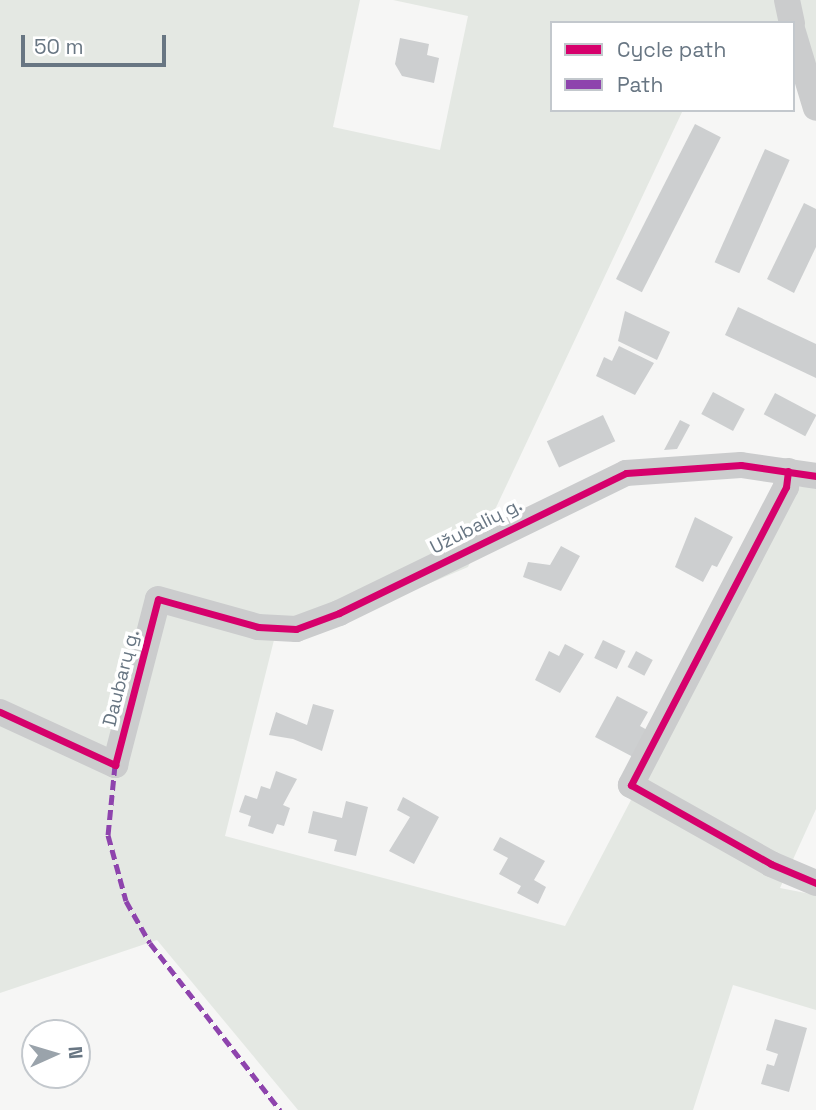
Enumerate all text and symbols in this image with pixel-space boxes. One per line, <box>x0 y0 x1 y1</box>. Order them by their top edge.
scale bar <box>24 21 170 65</box>
legend <box>550 21 795 112</box>
text: 50 m <box>34 33 84 60</box>
text: Cycle path <box>617 36 726 63</box>
text: Path <box>617 71 663 98</box>
street label: Užubalių g. <box>426 493 526 559</box>
street label: Daubarų g. <box>98 627 144 729</box>
north arrow <box>21 1019 91 1089</box>
text: N <box>63 1045 88 1060</box>

